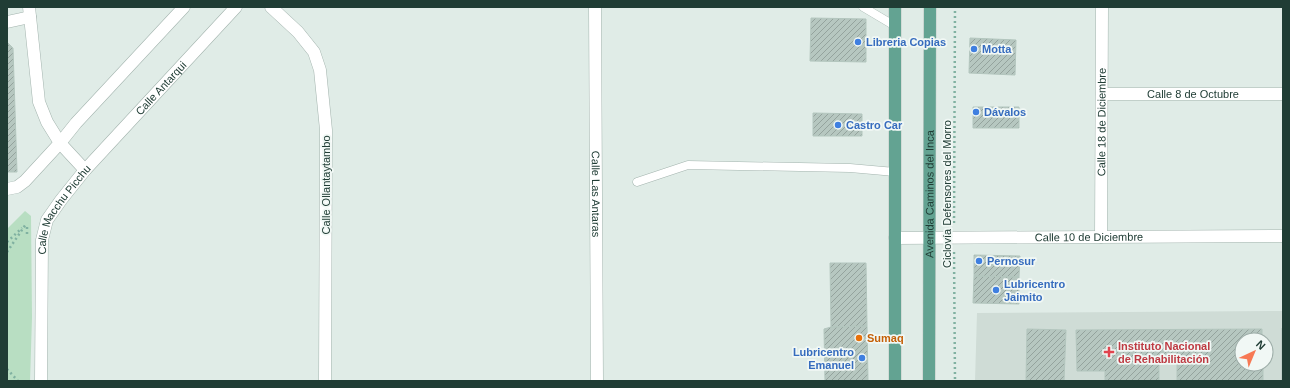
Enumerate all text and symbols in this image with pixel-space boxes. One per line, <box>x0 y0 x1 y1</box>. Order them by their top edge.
place label: Libreria Copias <box>866 36 946 48</box>
marker: Libreria Copias <box>853 37 863 47</box>
place label: Motta <box>982 43 1012 55</box>
marker: Motta <box>969 44 979 54</box>
street label: Calle Antarqui <box>133 59 189 117</box>
street label: Calle 18 de Diciembre <box>1095 68 1108 176</box>
street label: Calle 8 de Octubre <box>1147 88 1239 100</box>
place label: Dávalos <box>984 106 1026 118</box>
marker: Dávalos <box>971 107 981 117</box>
place label: Castro Car <box>846 119 903 131</box>
marker: Castro Car <box>833 120 843 130</box>
street label: Ciclovía Defensores del Morro <box>941 120 953 268</box>
street label: Avenida Caminos del Inca <box>923 129 936 258</box>
street label: Calle Ollantaytambo <box>320 135 332 235</box>
street label: Calle Las Antaras <box>590 151 602 238</box>
street label: Calle Macchu Picchu <box>36 162 93 254</box>
street label: Calle 10 de Diciembre <box>1035 231 1143 243</box>
place label: Pernosur <box>987 255 1036 267</box>
marker: Pernosur <box>974 256 984 266</box>
place label: Lubricentro Jaimito <box>1004 278 1065 303</box>
marker: Lubricentro Jaimito <box>991 285 1001 295</box>
place label: Sumaq <box>867 332 904 344</box>
north arrow <box>1234 332 1274 372</box>
marker: Sumaq <box>854 333 864 343</box>
text: N <box>1254 338 1268 352</box>
place label: Instituto Nacional de Rehabilitación <box>1118 340 1210 365</box>
place label: Lubricentro Emanuel <box>793 346 854 371</box>
marker: Instituto Nacional de Rehabilitación <box>1103 346 1115 358</box>
marker: Lubricentro Emanuel <box>857 353 867 363</box>

